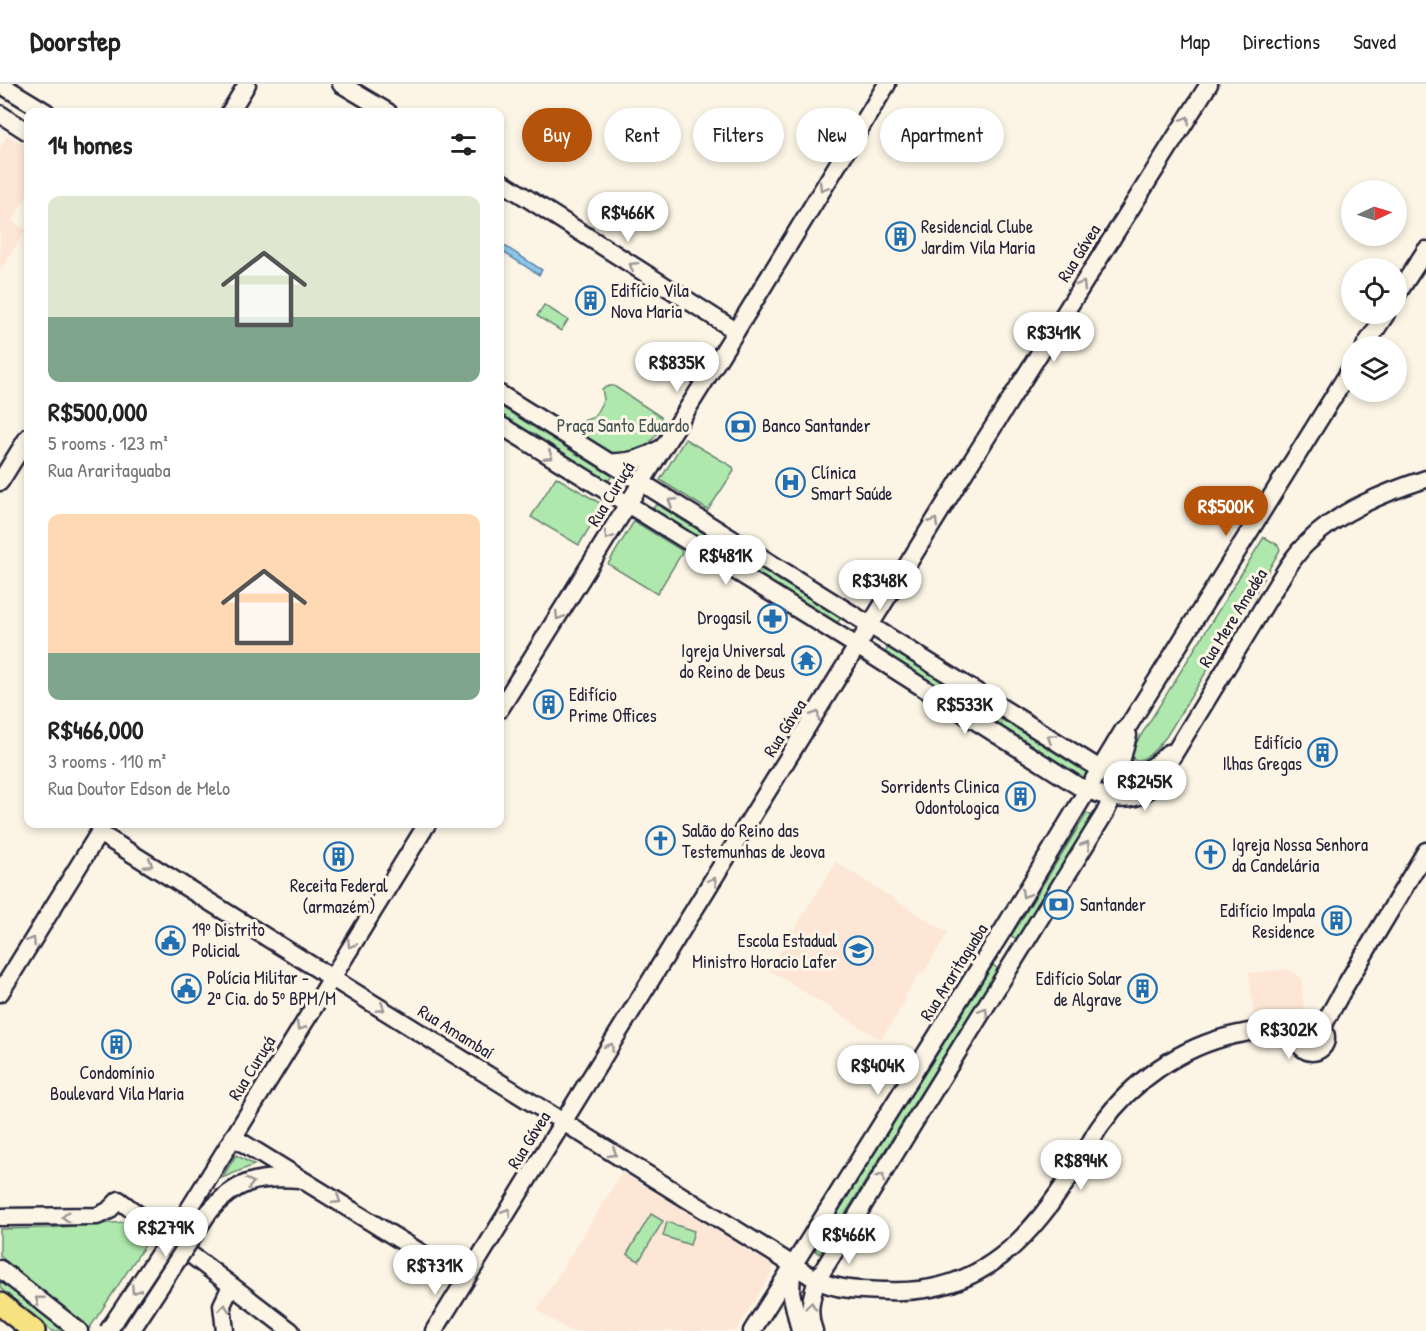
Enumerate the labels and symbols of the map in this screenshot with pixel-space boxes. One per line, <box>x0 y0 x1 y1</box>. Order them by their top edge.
one-way arrow <box>1179 116 1190 127</box>
north arrow <box>1341 180 1407 246</box>
one-way arrow <box>818 181 830 191</box>
pin: R$466K <box>579 192 677 243</box>
place label: Residencial Clube Jardim Vila Maria <box>921 214 1035 260</box>
street label: Rua Gávea <box>1051 219 1106 286</box>
building icon: Residencial Clube Jardim Vila Maria <box>884 221 916 253</box>
one-way arrow <box>629 262 640 273</box>
place label: Edifício Vila Nova Maria <box>611 278 689 324</box>
one-way arrow <box>1075 281 1087 291</box>
building icon: Edifício Vila Nova Maria <box>574 285 606 317</box>
pin: R$341K <box>1005 312 1103 363</box>
pin: R$835K <box>628 342 726 393</box>
bank icon: Banco Santander <box>725 410 757 442</box>
park label: Praça Santo Eduardo <box>557 413 689 438</box>
place label: Banco Santander <box>762 413 871 438</box>
one-way arrow <box>543 449 553 461</box>
street label: Rua Curuçá <box>581 457 640 531</box>
place label: Clínica Smart Saúde <box>811 460 893 506</box>
hospital icon: Clínica Smart Saúde <box>774 467 806 499</box>
pin: R$500K <box>1177 486 1275 537</box>
one-way arrow <box>667 498 678 509</box>
one-way arrow <box>927 518 939 528</box>
one-way arrow <box>605 529 616 540</box>
pin: R$481K <box>677 535 775 586</box>
pin: R$348K <box>831 560 929 611</box>
street label: Rua Mere Amedéa <box>1192 564 1273 672</box>
pharmacy icon: Drogasil <box>756 602 788 634</box>
place label: Drogasil <box>697 605 751 630</box>
one-way arrow <box>554 610 566 620</box>
place label: Igreja Universal do Reino de Deus <box>680 638 785 684</box>
temple icon: Igreja Universal do Reino de Deus <box>790 645 822 677</box>
place label: Edifício Prime Offices <box>569 682 657 728</box>
pin: R$533K <box>916 684 1014 735</box>
building icon: Edifício Prime Offices <box>532 689 564 721</box>
street label: Rua Gávea <box>757 694 812 761</box>
one-way arrow <box>808 711 820 721</box>
place label: Edifício Ilhas Gregas <box>1223 730 1302 776</box>
one-way arrow <box>1047 734 1057 746</box>
building icon: Edifício Ilhas Gregas <box>1307 737 1339 769</box>
pin: R$245K <box>1096 761 1194 812</box>
place label: Sorridents Clinica Odontologica <box>881 774 999 820</box>
building icon: Sorridents Clinica Odontologica <box>1004 781 1036 813</box>
place label: Salão do Reino das Testemunhas de Jeova <box>682 818 825 864</box>
church icon: Salão do Reino das Testemunhas de Jeova <box>645 825 677 857</box>
place label: Igreja Nossa Senhora da Candelária <box>1232 832 1368 878</box>
church icon: Igreja Nossa Senhora da Candelária <box>1195 839 1227 871</box>
building icon: Receita Federal (armazém) <box>323 841 355 873</box>
one-way arrow <box>1079 841 1090 851</box>
one-way arrow <box>143 856 153 868</box>
place label: Receita Federal (armazém) <box>290 873 388 919</box>
one-way arrow <box>706 877 718 887</box>
one-way arrow <box>1020 888 1032 898</box>
bank icon: Santander <box>1043 889 1075 921</box>
place label: Santander <box>1080 892 1146 917</box>
place label: Edifício Impala Residence <box>1220 898 1315 944</box>
building icon: Edifício Impala Residence <box>1320 905 1352 937</box>
place label: 19º Distrito Policial <box>192 917 265 963</box>
street label: Rua Araritaguaba <box>914 918 993 1025</box>
public building icon: 19º Distrito Policial <box>155 924 187 956</box>
place label: Escola Estadual Ministro Horacio Lafer <box>692 928 837 974</box>
school or university icon: Escola Estadual Ministro Horacio Lafer <box>842 935 874 967</box>
one-way arrow <box>25 937 37 947</box>
one-way arrow <box>348 938 359 949</box>
place label: Polícia Militar - 2ª Cia. do 5º BPM/M <box>207 965 336 1011</box>
place label: Edifício Solar de Algrave <box>1036 966 1122 1012</box>
public building icon: Polícia Militar - 2ª Cia. do 5º BPM/M <box>170 972 202 1004</box>
building icon: Edifício Solar de Algrave <box>1127 973 1159 1005</box>
street label: Rua Amambaí <box>413 998 499 1065</box>
one-way arrow <box>374 1001 385 1012</box>
one-way arrow <box>976 1007 988 1017</box>
pin: R$302K <box>1240 1009 1338 1060</box>
one-way arrow <box>296 1021 308 1031</box>
building icon: Condomínio Boulevard Vila Maria <box>101 1028 133 1060</box>
street label: Rua Curuçá <box>222 1031 281 1105</box>
one-way arrow <box>603 1042 614 1053</box>
pin: R$404K <box>829 1045 927 1096</box>
place label: Condomínio Boulevard Vila Maria <box>50 1060 184 1106</box>
street label: Rua Gávea <box>501 1106 556 1173</box>
pin: R$894K <box>1032 1140 1130 1191</box>
one-way arrow <box>606 1146 617 1157</box>
one-way arrow <box>873 1173 885 1183</box>
one-way arrow <box>245 1177 255 1190</box>
one-way arrow <box>331 1193 341 1205</box>
pin: R$279K <box>117 1207 215 1258</box>
one-way arrow <box>500 1208 512 1218</box>
one-way arrow <box>61 1211 70 1224</box>
pin: R$466K <box>800 1214 898 1265</box>
pin: R$731K <box>386 1245 484 1296</box>
one-way arrow <box>132 1283 143 1294</box>
one-way arrow <box>35 1297 46 1308</box>
one-way arrow <box>804 1301 817 1310</box>
one-way arrow <box>217 1303 230 1312</box>

